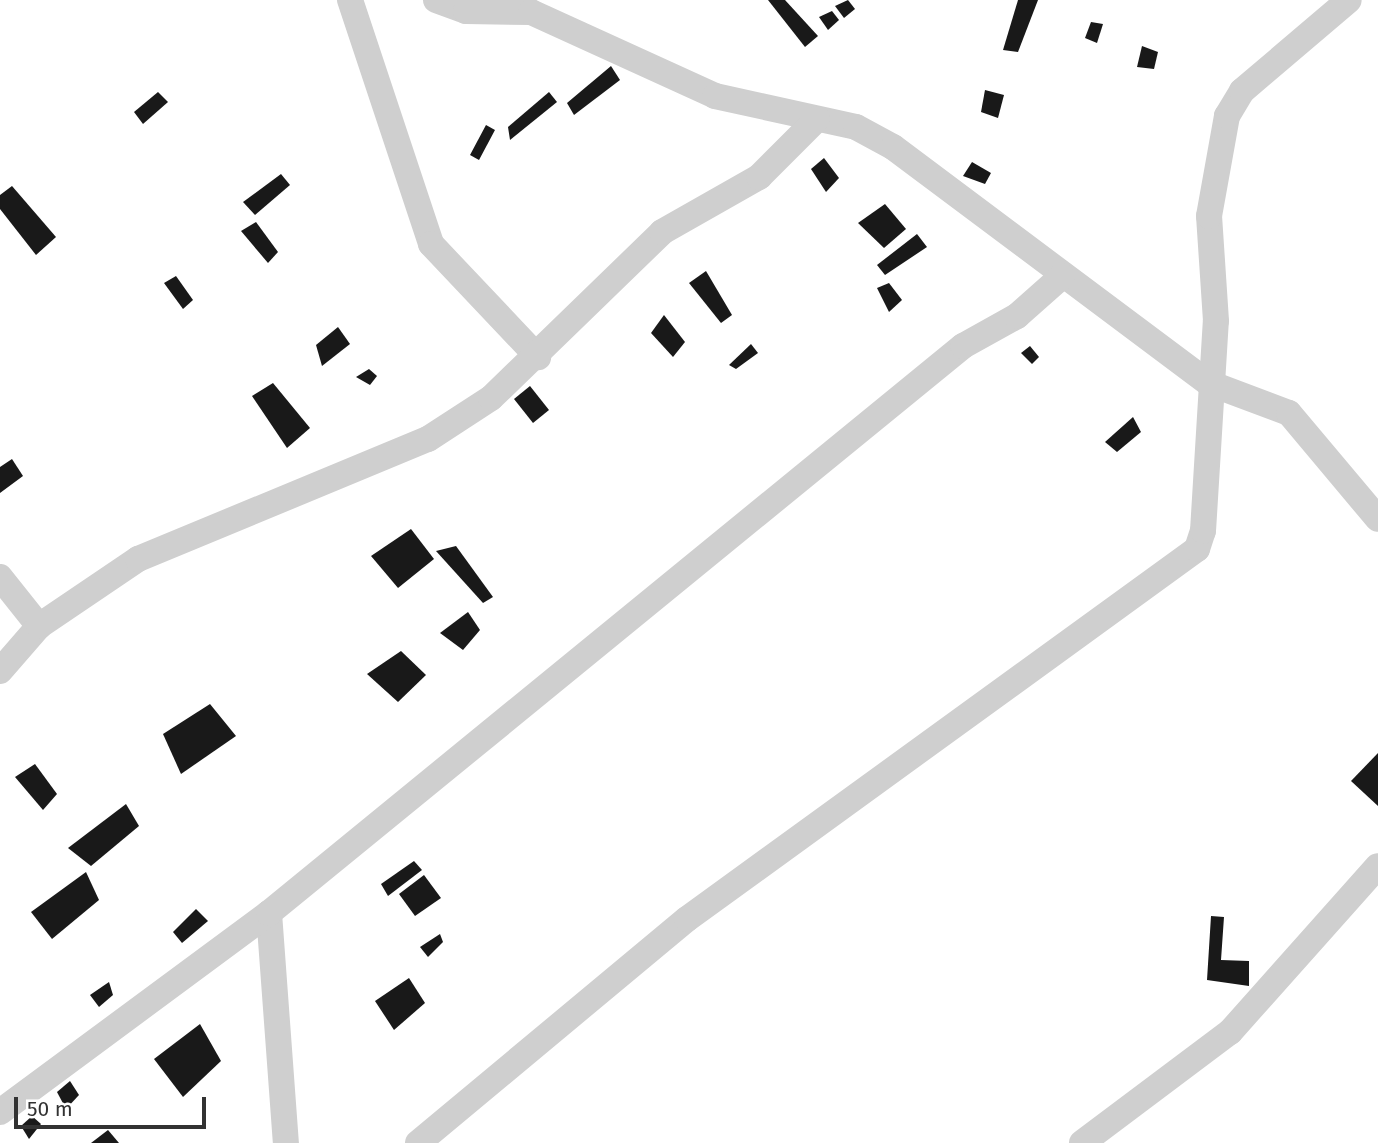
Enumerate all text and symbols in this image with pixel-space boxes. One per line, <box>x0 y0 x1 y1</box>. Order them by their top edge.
scale bar <box>18 1084 210 1128</box>
text: 50 m <box>27 1096 73 1122</box>

